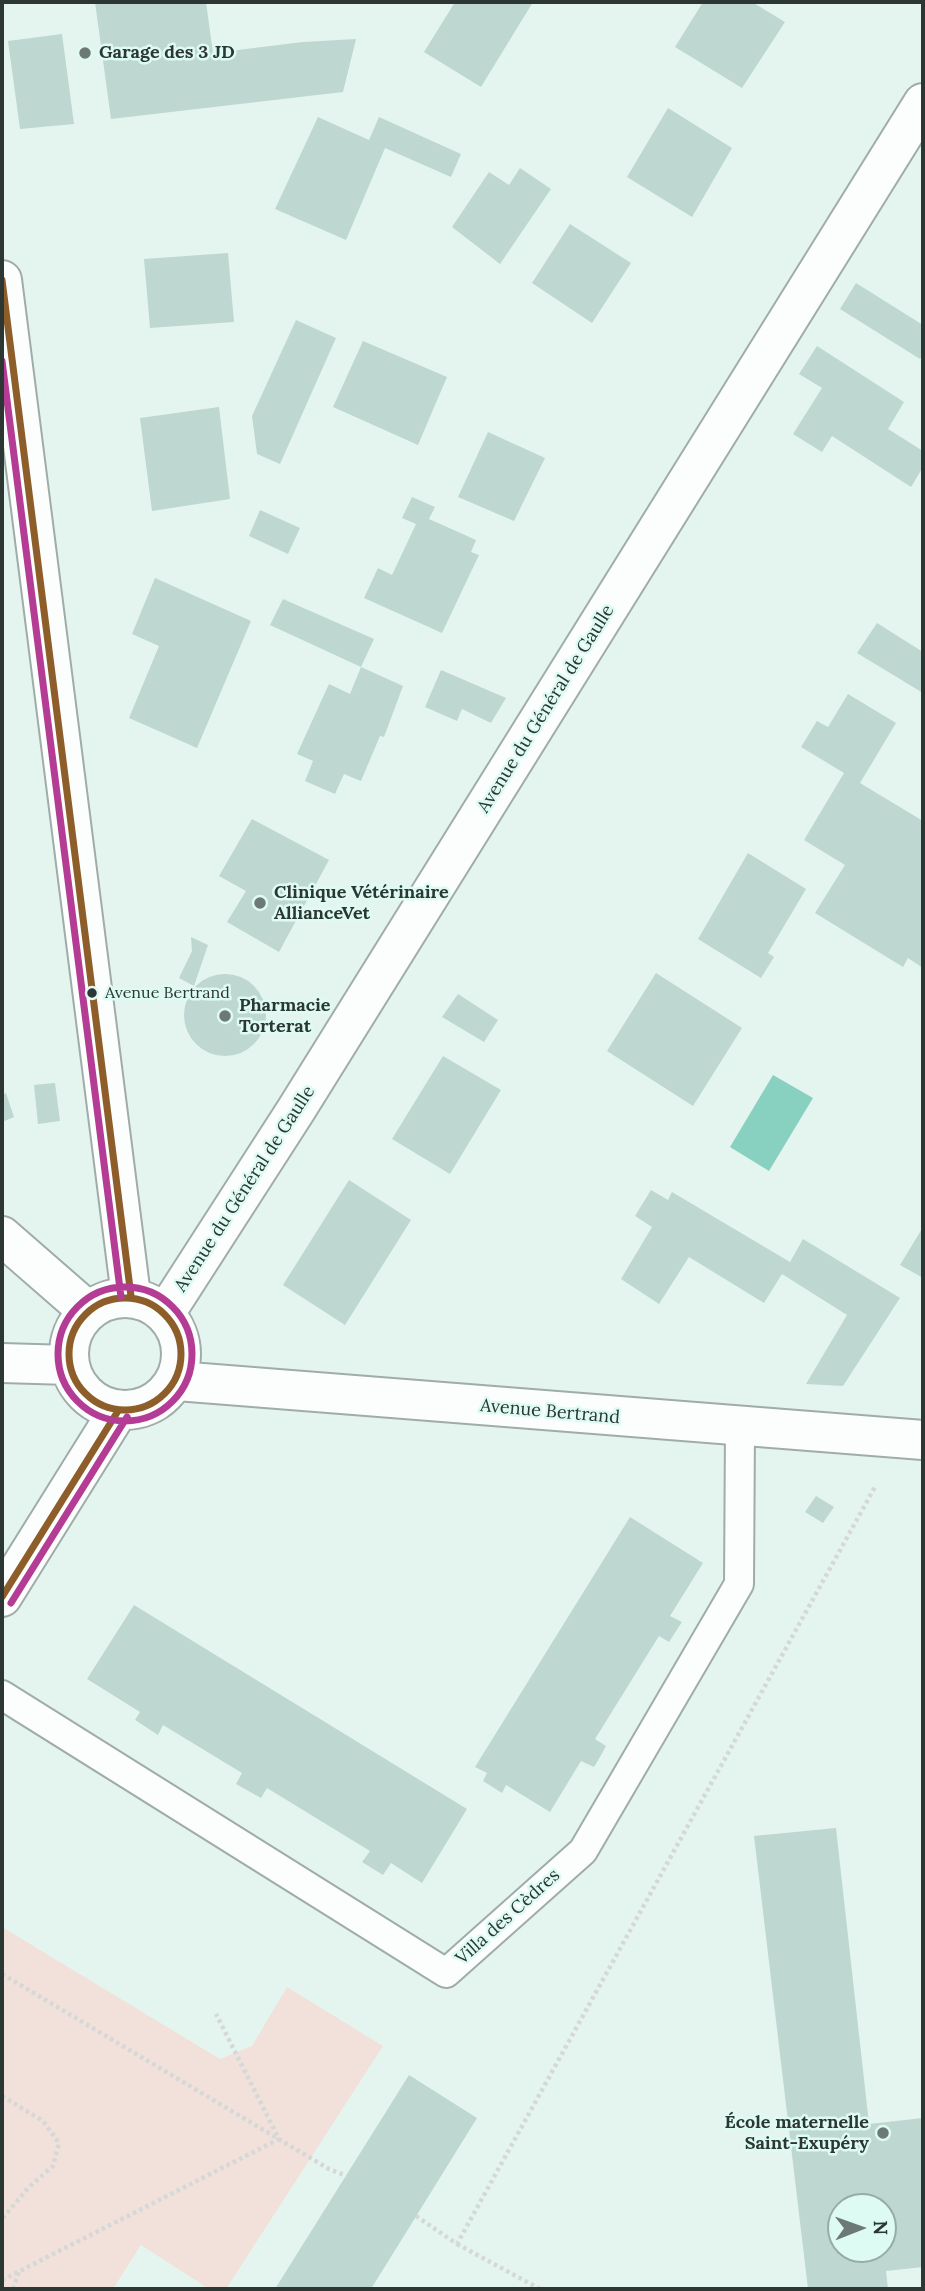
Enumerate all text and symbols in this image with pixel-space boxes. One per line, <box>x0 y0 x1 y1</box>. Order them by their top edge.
place label: Garage des 3 JD <box>99 42 235 64</box>
marker: Garage des 3 JD <box>77 45 93 61</box>
street label: Avenue du Général de Gaulle <box>473 601 619 817</box>
place label: Clinique Vétérinaire AllianceVet <box>274 882 449 924</box>
marker: Clinique Vétérinaire AllianceVet <box>252 895 268 911</box>
place label: Avenue Bertrand <box>105 983 230 1003</box>
marker: Avenue Bertrand <box>85 986 99 1000</box>
place label: Pharmacie Torterat <box>239 995 331 1038</box>
marker: Pharmacie Torterat <box>217 1008 233 1024</box>
street label: Avenue du Général de Gaulle <box>170 1082 320 1296</box>
street label: Avenue Bertrand <box>479 1395 621 1429</box>
street label: Villa des Cèdres <box>451 1865 565 1969</box>
place label: École maternelle Saint-Exupéry <box>725 2112 869 2154</box>
marker: École maternelle Saint-Exupéry <box>875 2125 891 2141</box>
north arrow <box>827 2193 897 2263</box>
text: N <box>869 2220 893 2235</box>

